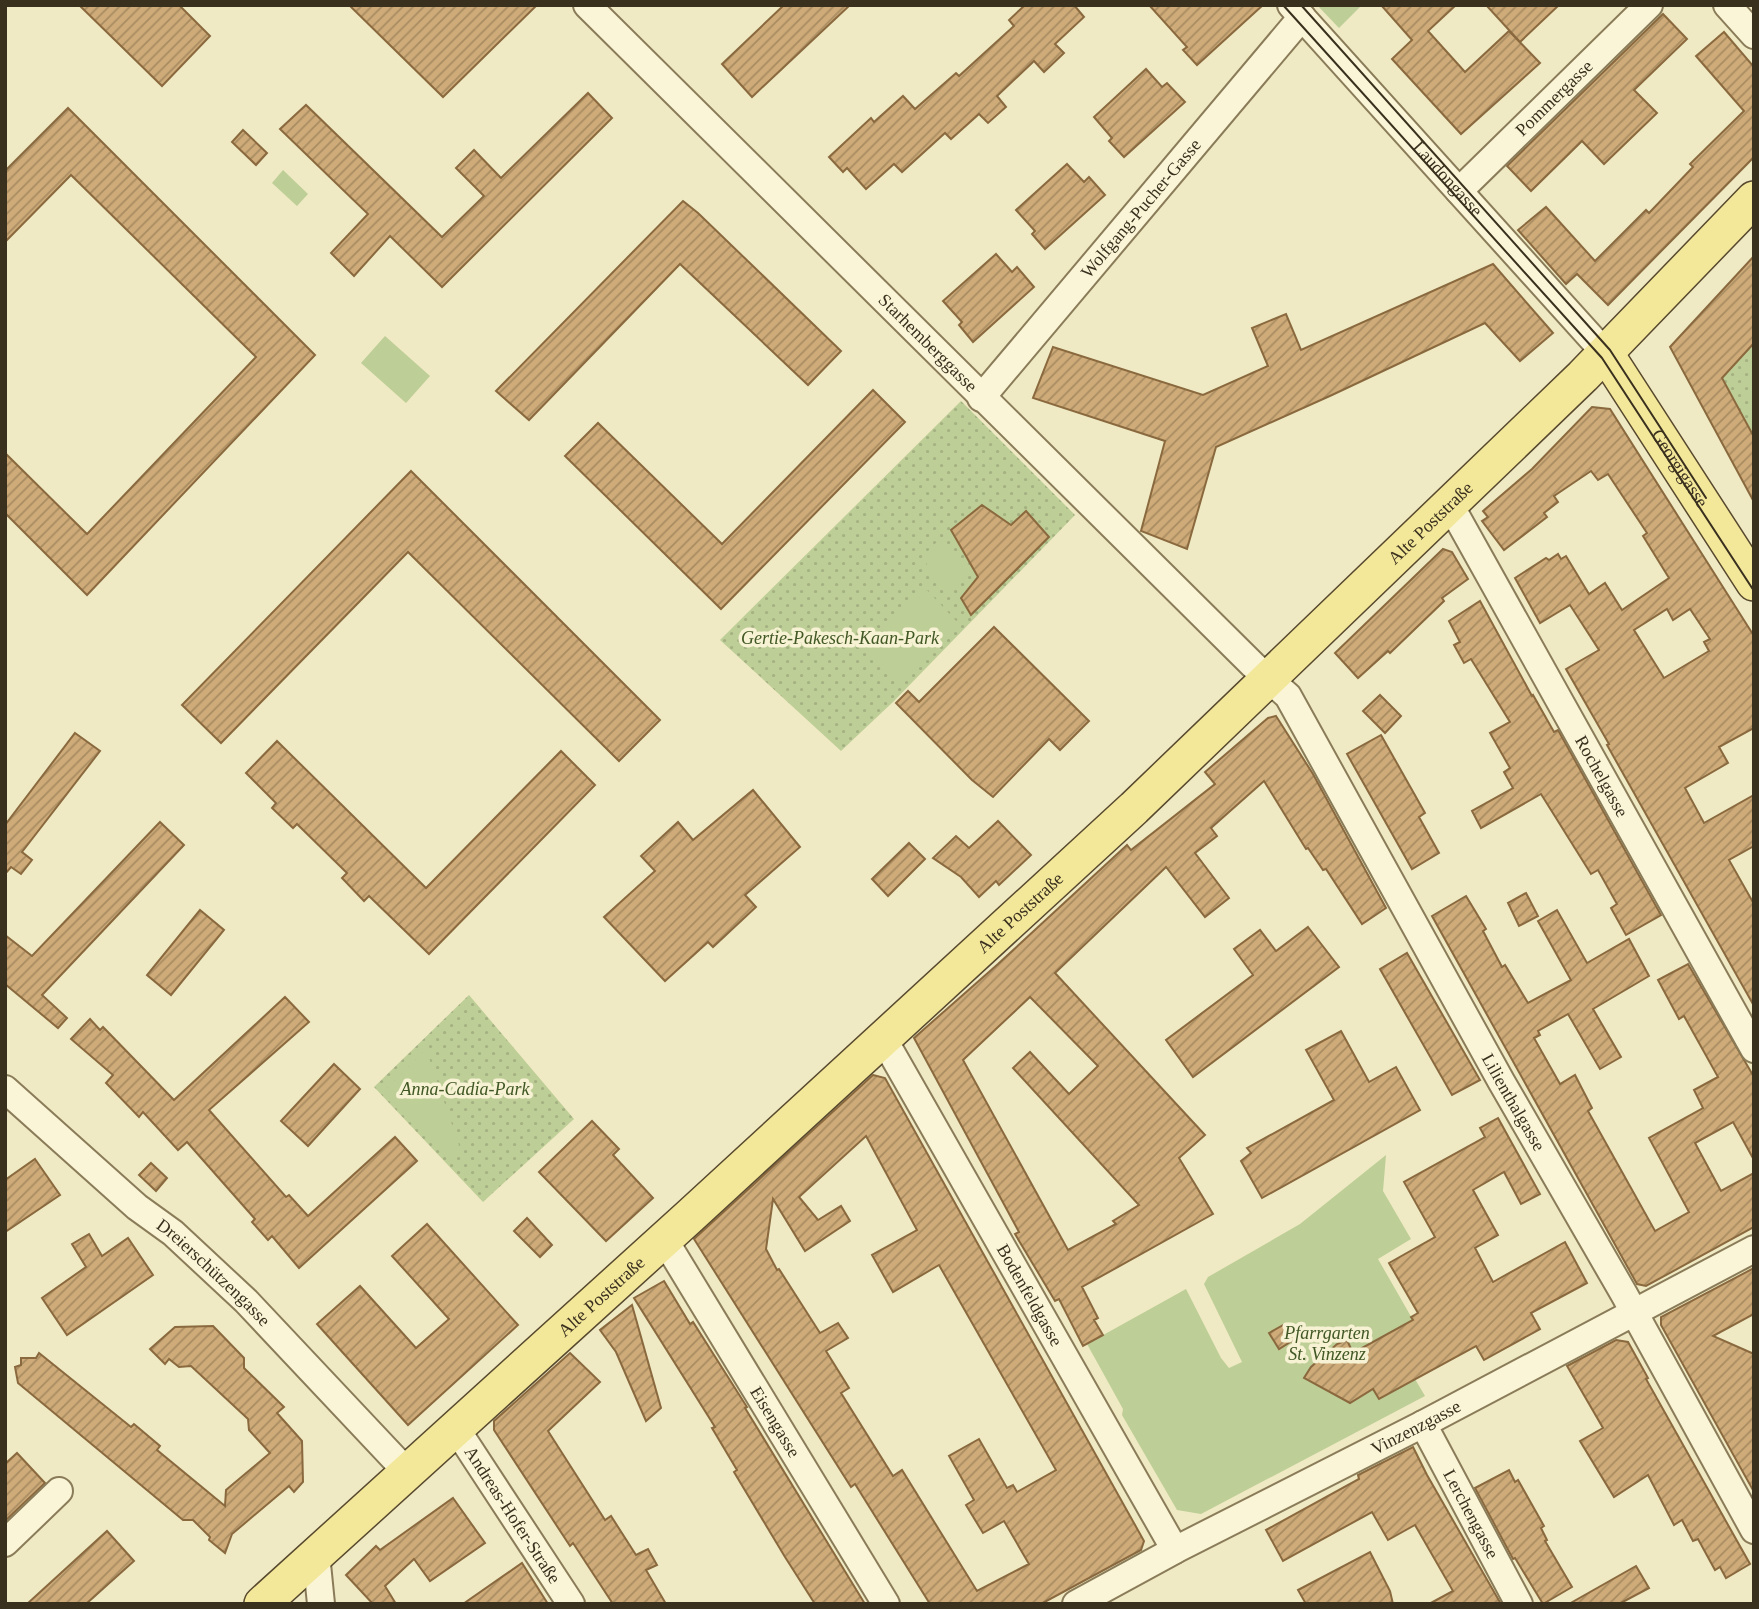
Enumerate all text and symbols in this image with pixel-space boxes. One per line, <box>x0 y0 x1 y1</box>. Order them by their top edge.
street label: Pommergasse <box>1511 56 1597 140</box>
street label: Wolfgang-Pucher-Gasse <box>1077 135 1205 282</box>
street label: Laudongasse <box>1409 137 1487 220</box>
street label: Starhemberggasse <box>874 290 981 396</box>
street label: Georgigasse <box>1647 426 1712 511</box>
street label: Alte Poststraße <box>1384 478 1477 568</box>
park label: Gertie-Pakesch-Kaan-Park <box>741 628 940 648</box>
street label: Rochelgasse <box>1571 732 1632 820</box>
street label: Alte Poststraße <box>973 868 1067 957</box>
street label: Lilienthalgasse <box>1478 1050 1549 1155</box>
park label: Anna-Cadia-Park <box>400 1079 530 1099</box>
street label: Dreierschützengasse <box>153 1215 274 1330</box>
street label: Bodenfeldgasse <box>993 1241 1067 1350</box>
street label: Alte Poststraße <box>554 1252 649 1341</box>
park label: Pfarrgarten St. Vinzenz <box>1283 1323 1370 1364</box>
street label: Eisengasse <box>746 1383 804 1461</box>
street label: Vinzenzgasse <box>1368 1396 1464 1459</box>
street label: Andreas-Hofer-Straße <box>460 1443 565 1587</box>
street label: Lerchengasse <box>1439 1466 1503 1562</box>

